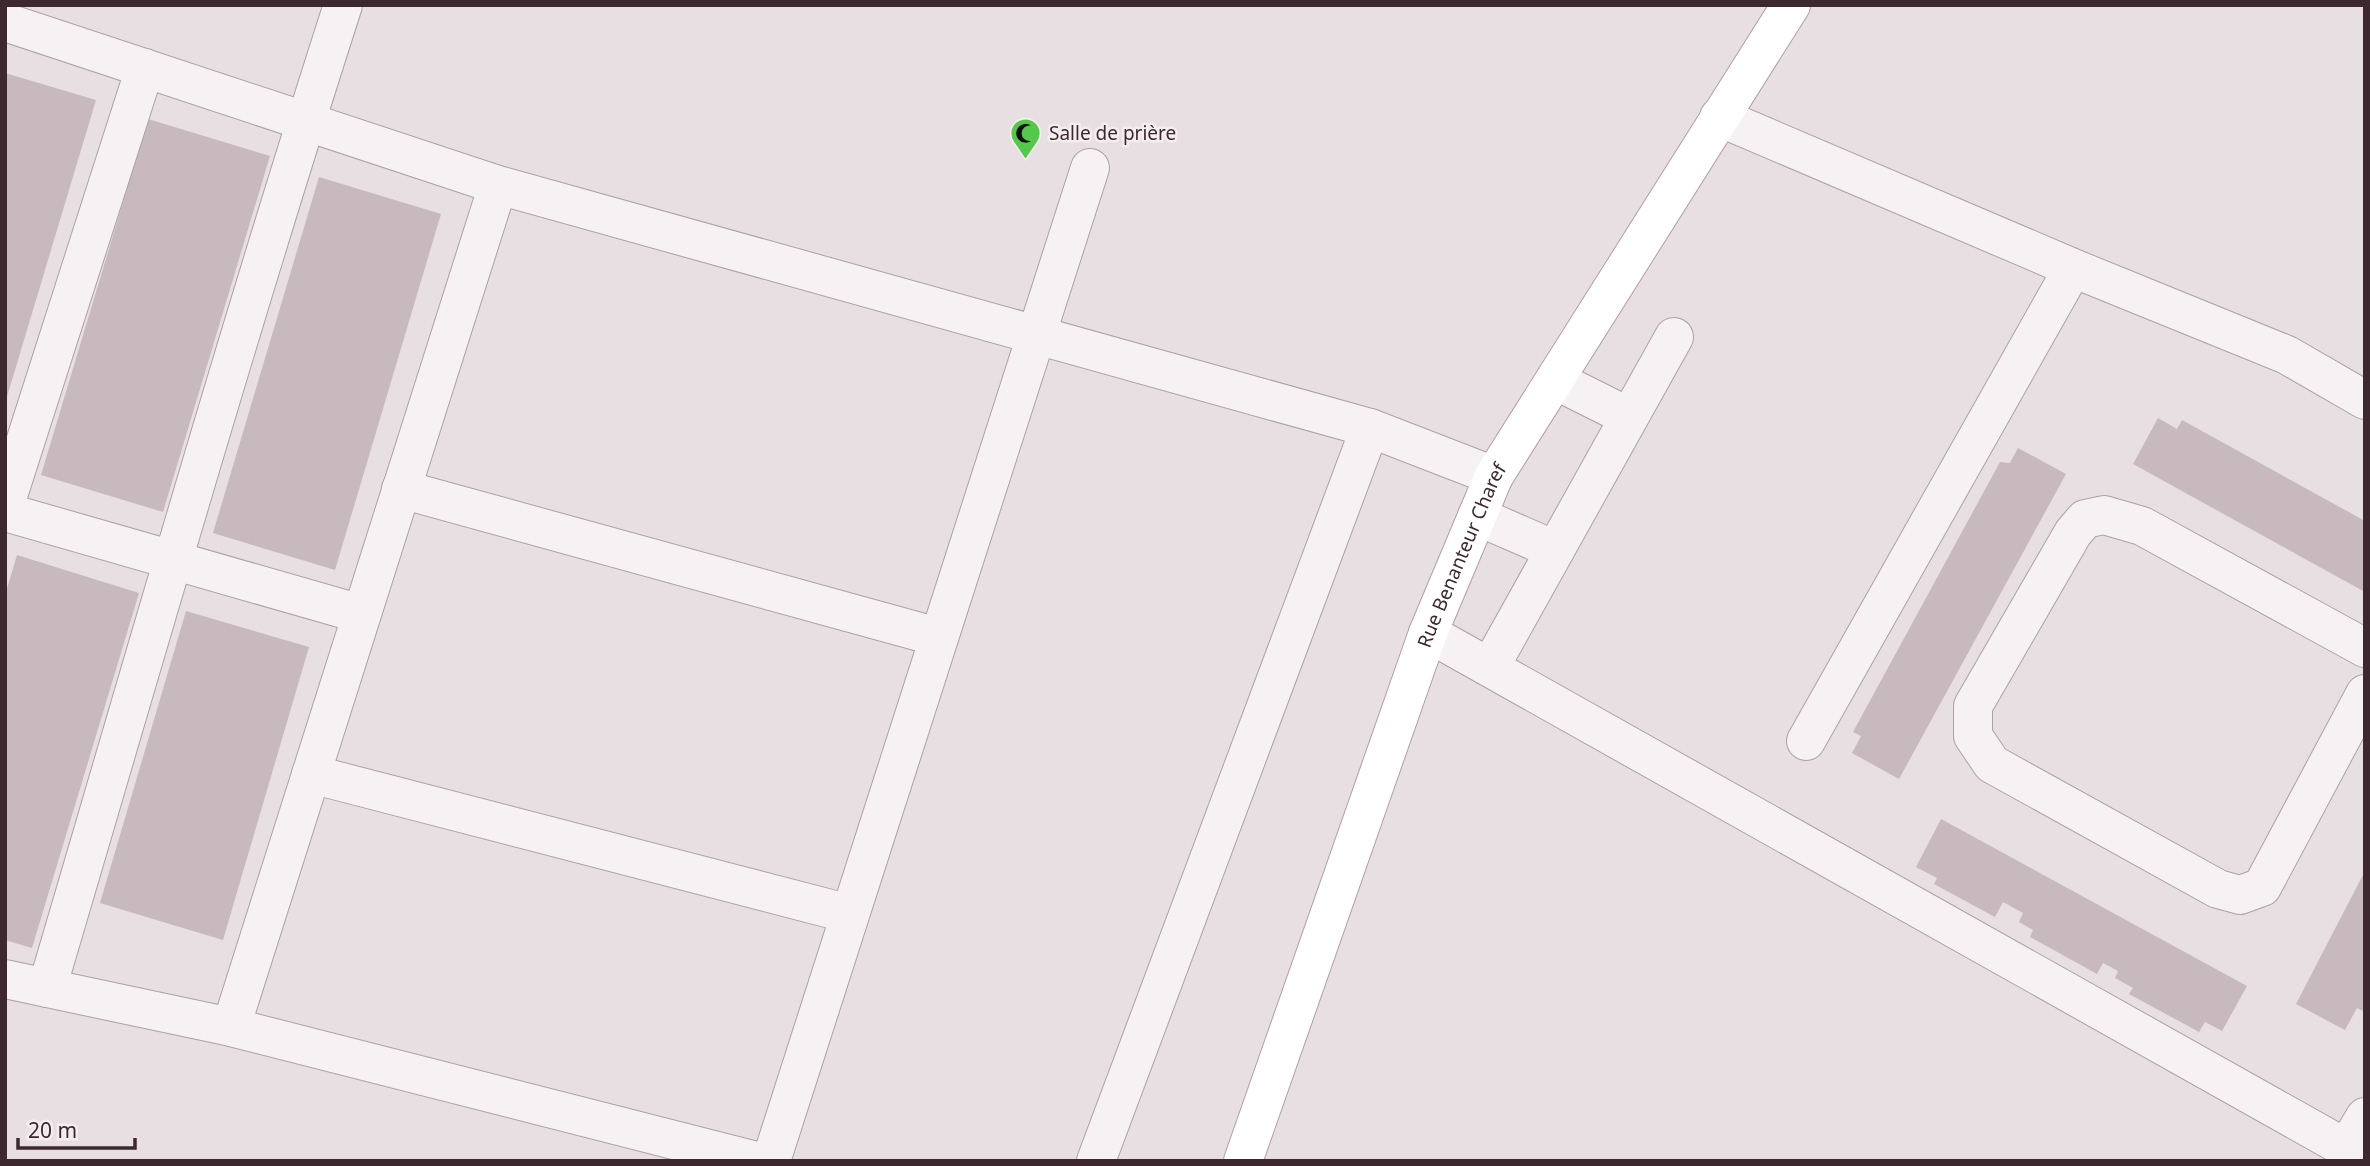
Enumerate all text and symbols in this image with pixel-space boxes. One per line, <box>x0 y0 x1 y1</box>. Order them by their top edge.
mosque icon: Salle de prière <box>1009 116 1043 160</box>
place label: Salle de prière <box>1049 120 1176 146</box>
street label: Rue Benanteur Charef <box>1411 457 1513 651</box>
scale bar <box>18 1106 135 1150</box>
text: 20 m <box>28 1116 77 1144</box>

